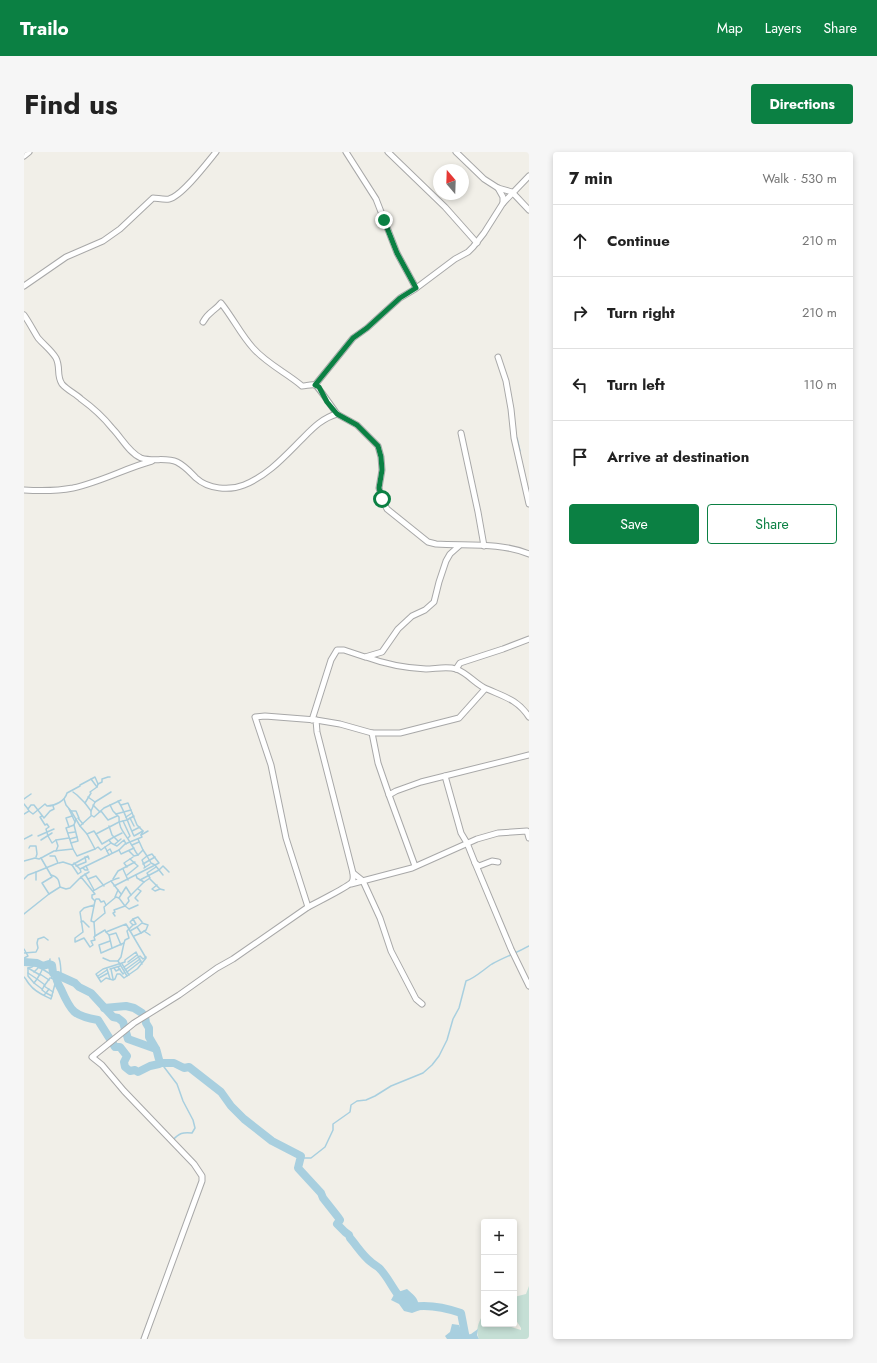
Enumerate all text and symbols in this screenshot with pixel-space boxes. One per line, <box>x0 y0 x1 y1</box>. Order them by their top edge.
text: Trailo <box>20 15 69 42</box>
text: Map <box>717 18 743 38</box>
text: Layers <box>765 18 801 38</box>
text: Share <box>823 18 857 38</box>
text: Find us <box>24 84 118 125</box>
button: Directions <box>751 84 853 124</box>
north arrow <box>433 164 469 200</box>
text: 7 min <box>569 166 613 190</box>
text: Walk · 530 m <box>762 169 837 188</box>
route end <box>375 211 393 229</box>
icon: ahead <box>569 230 591 252</box>
text: Continue <box>607 230 670 252</box>
text: 210 m <box>802 231 837 250</box>
icon: right <box>569 302 591 324</box>
text: Turn right <box>607 302 675 324</box>
text: 210 m <box>802 303 837 322</box>
icon: left <box>569 374 591 396</box>
text: Turn left <box>607 374 665 396</box>
text: 110 m <box>803 375 837 394</box>
icon: arrive <box>569 446 591 468</box>
text: Arrive at destination <box>607 446 749 468</box>
route start <box>373 490 391 508</box>
button: Save <box>569 504 699 544</box>
button: Share <box>707 504 837 544</box>
map controls <box>481 1219 517 1327</box>
button: + <box>481 1219 517 1255</box>
button: − <box>481 1255 517 1291</box>
button: layers <box>481 1291 517 1327</box>

